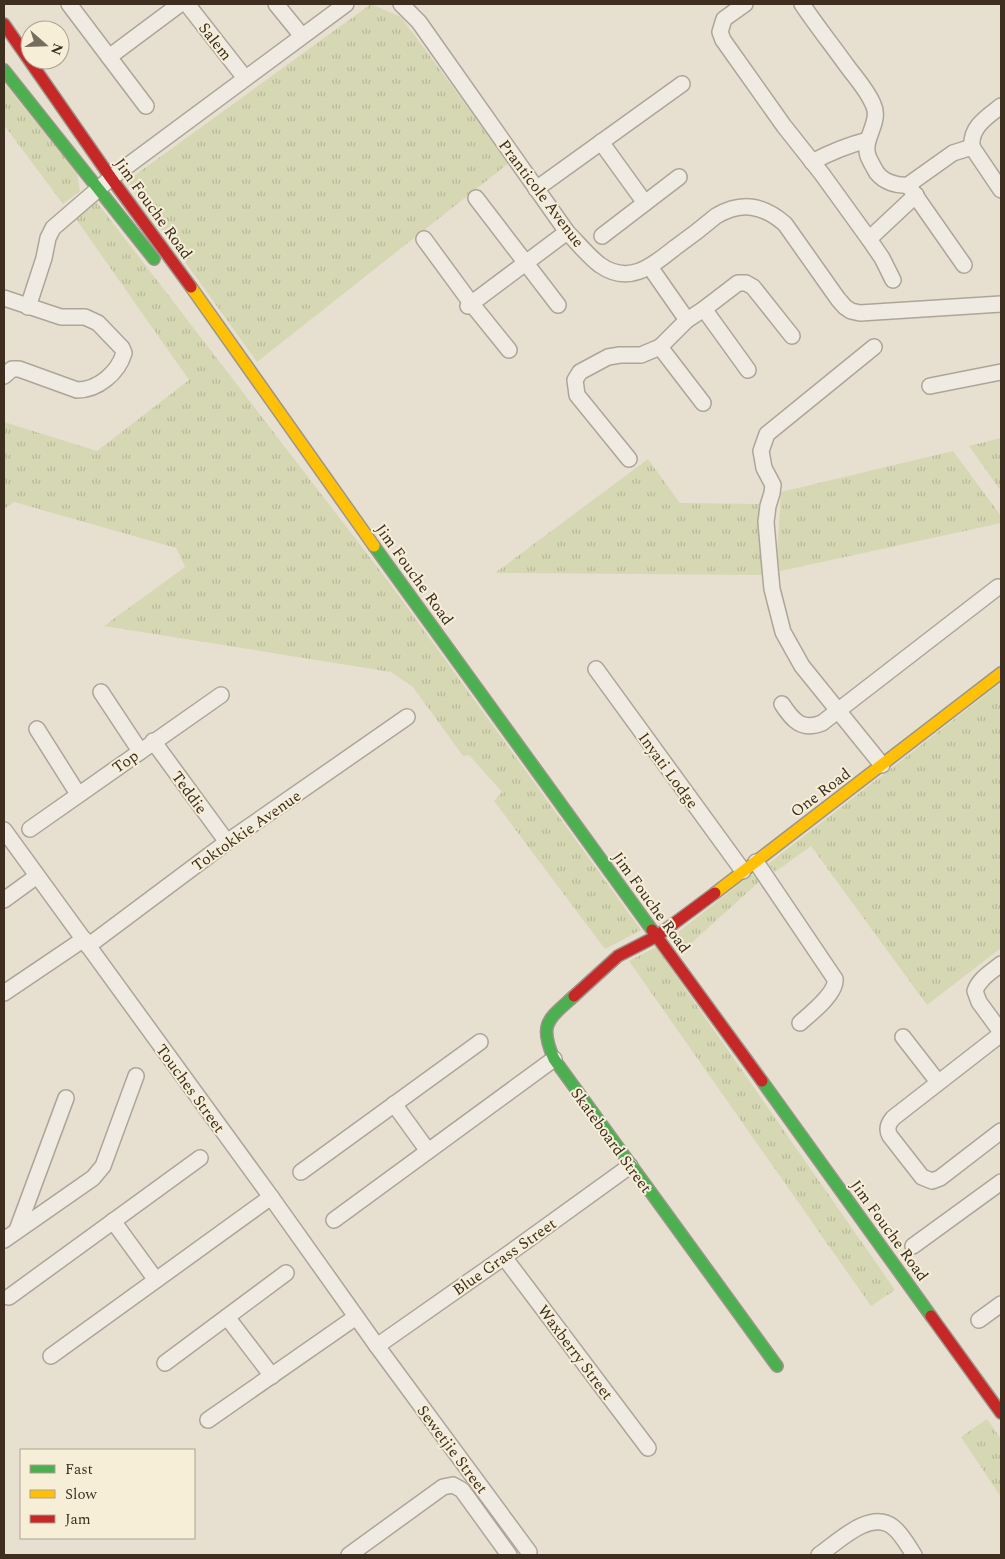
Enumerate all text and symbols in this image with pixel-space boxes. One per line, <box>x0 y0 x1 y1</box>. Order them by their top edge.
street label: Salem <box>193 17 238 66</box>
north arrow <box>20 20 70 70</box>
text: N <box>45 40 69 58</box>
street label: Pranticole Avenue <box>493 134 590 253</box>
street label: Jim Fouche Road <box>108 153 198 264</box>
street label: Jim Fouche Road <box>369 519 459 630</box>
street label: Inyati Lodge <box>632 727 704 814</box>
street label: Top <box>107 744 144 780</box>
street label: One Road <box>785 762 856 823</box>
street label: Teddie <box>165 766 213 819</box>
street label: Toktokkie Avenue <box>187 784 306 877</box>
street label: Jim Fouche Road <box>606 847 696 958</box>
street label: Touches Street <box>150 1039 231 1138</box>
street label: Skateboard Street <box>565 1083 658 1199</box>
street label: Jim Fouche Road <box>844 1175 934 1286</box>
street label: Blue Grass Street <box>448 1212 562 1302</box>
street label: Waxberry Street <box>531 1300 619 1406</box>
street label: Sewetjie Street <box>411 1400 494 1499</box>
legend <box>20 1449 195 1539</box>
text: Fast <box>65 1458 93 1481</box>
text: Slow <box>65 1483 97 1506</box>
text: Jam <box>65 1508 91 1531</box>

